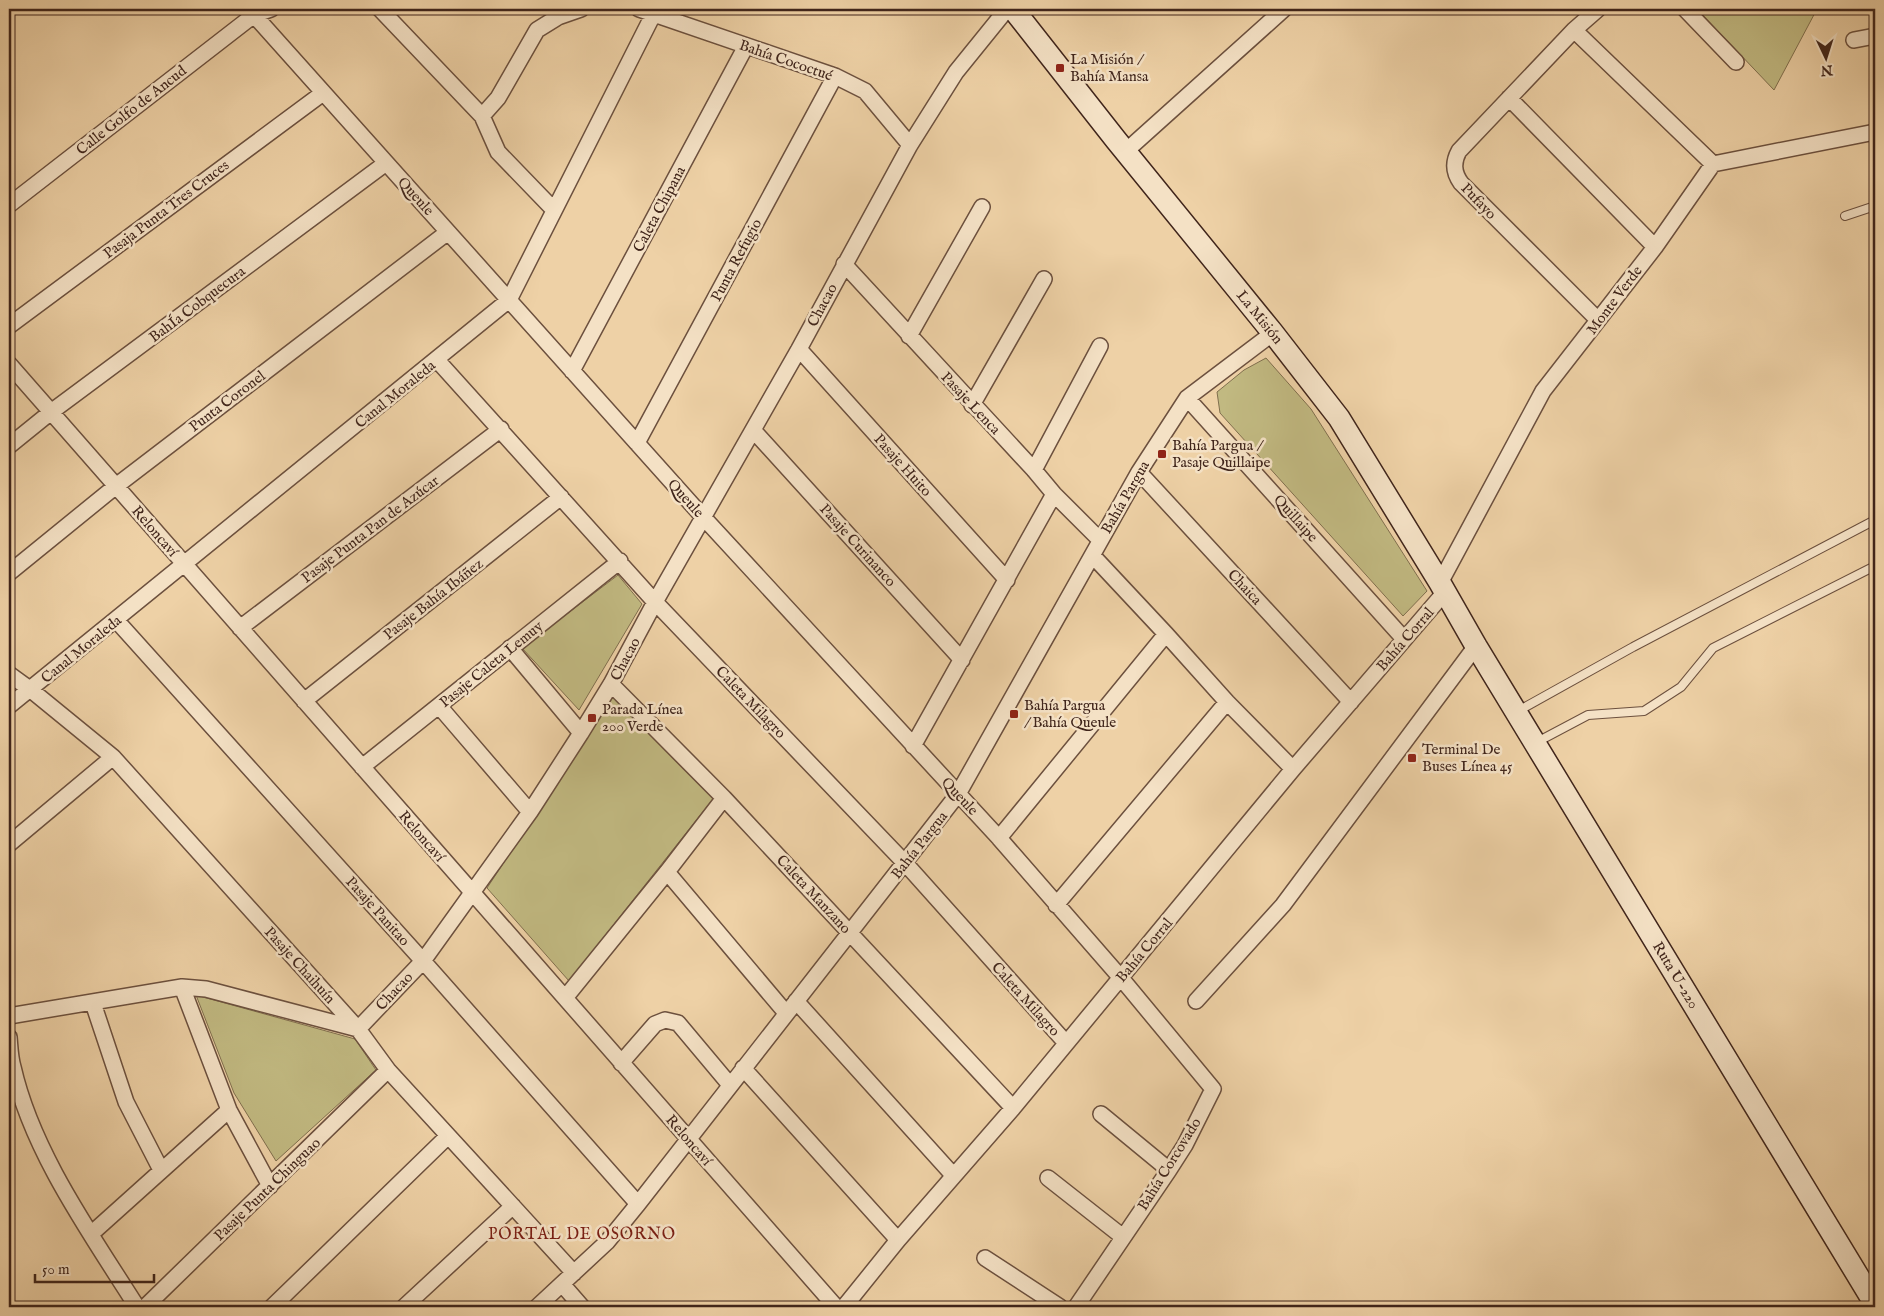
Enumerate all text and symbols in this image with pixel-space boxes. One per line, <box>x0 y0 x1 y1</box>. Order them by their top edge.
north arrow <box>1802 32 1852 82</box>
street label: Bahía Cococtué <box>737 36 835 85</box>
place label: La Misión / Bahía Mansa <box>1070 50 1149 86</box>
street label: Calle Golfo de Ancud <box>72 61 191 159</box>
text: N <box>1820 61 1835 79</box>
marker: La Misión / Bahía Mansa <box>1054 62 1066 74</box>
street label: Pasaja Punta Tres Cruces <box>100 156 233 263</box>
street label: Caleta Chipana <box>629 162 690 256</box>
street label: Queule <box>393 173 438 220</box>
street label: Pufayo <box>1457 179 1501 224</box>
street label: Punta Refugio <box>707 216 766 305</box>
street label: BahÍa Cobquecura <box>145 262 250 347</box>
street label: Monte Verde <box>1582 262 1647 339</box>
street label: Chacao <box>803 280 842 330</box>
street label: La Misión <box>1232 287 1287 348</box>
street label: Canal Moraleda <box>351 356 440 433</box>
street label: Punta Coronel <box>185 366 270 436</box>
street label: Pasaje Lenca <box>937 368 1005 439</box>
street label: Pasaje Huito <box>869 430 936 501</box>
place label: Bahía Pargua / Pasaje Quillaipe <box>1172 436 1270 472</box>
marker: Bahía Pargua / Pasaje Quillaipe <box>1156 448 1168 460</box>
street label: Bahía Pargua <box>1097 457 1154 537</box>
street label: Pasaje Punta Pan de Azúcar <box>298 471 443 587</box>
street label: Queule <box>663 475 708 522</box>
street label: Quillaipe <box>1269 491 1322 546</box>
street label: Pasaje Curinanco <box>815 500 900 591</box>
street label: Reloncaví <box>127 502 183 562</box>
street label: Pasaje Bahía Ibáñez <box>380 554 487 644</box>
street label: Chaica <box>1223 565 1266 610</box>
street label: Bahía Corral <box>1372 603 1439 675</box>
street label: Canal Moraleda <box>37 611 126 688</box>
street label: Pasaje Caleta Lemuy <box>436 616 547 712</box>
street label: Chacao <box>606 634 645 684</box>
street label: Caleta Milagro <box>711 662 790 743</box>
place label: Bahía Pargua / Bahía Queule <box>1024 696 1116 732</box>
place label: Parada Línea 200 Verde <box>602 700 683 736</box>
marker: Bahía Pargua / Bahía Queule <box>1008 708 1020 720</box>
marker: Parada Línea 200 Verde <box>586 712 598 724</box>
place label: Terminal De Buses Línea 45 <box>1422 740 1513 776</box>
marker: Terminal De Buses Línea 45 <box>1406 752 1418 764</box>
street label: Queule <box>937 773 982 820</box>
street label: Reloncaví <box>394 807 450 867</box>
street label: Bahía Pargua <box>887 807 952 883</box>
street label: Caleta Manzano <box>772 851 855 938</box>
street label: Pasaje Panitao <box>341 873 414 950</box>
street label: Bahía Corral <box>1112 913 1177 987</box>
street label: Pasaje Chaihuín <box>260 923 339 1008</box>
street label: Ruta U-220 <box>1648 938 1703 1012</box>
street label: Caleta Milagro <box>987 958 1064 1040</box>
street label: Chacao <box>372 968 417 1015</box>
street label: Reloncaví <box>661 1111 717 1171</box>
street label: Bahía Corcovado <box>1133 1114 1206 1214</box>
street label: Pasaje Punta Chinguao <box>210 1134 325 1245</box>
district label: PORTAL DE OSORNO <box>488 1225 676 1245</box>
scale bar <box>35 1251 154 1283</box>
text: 50 m <box>42 1260 70 1279</box>

